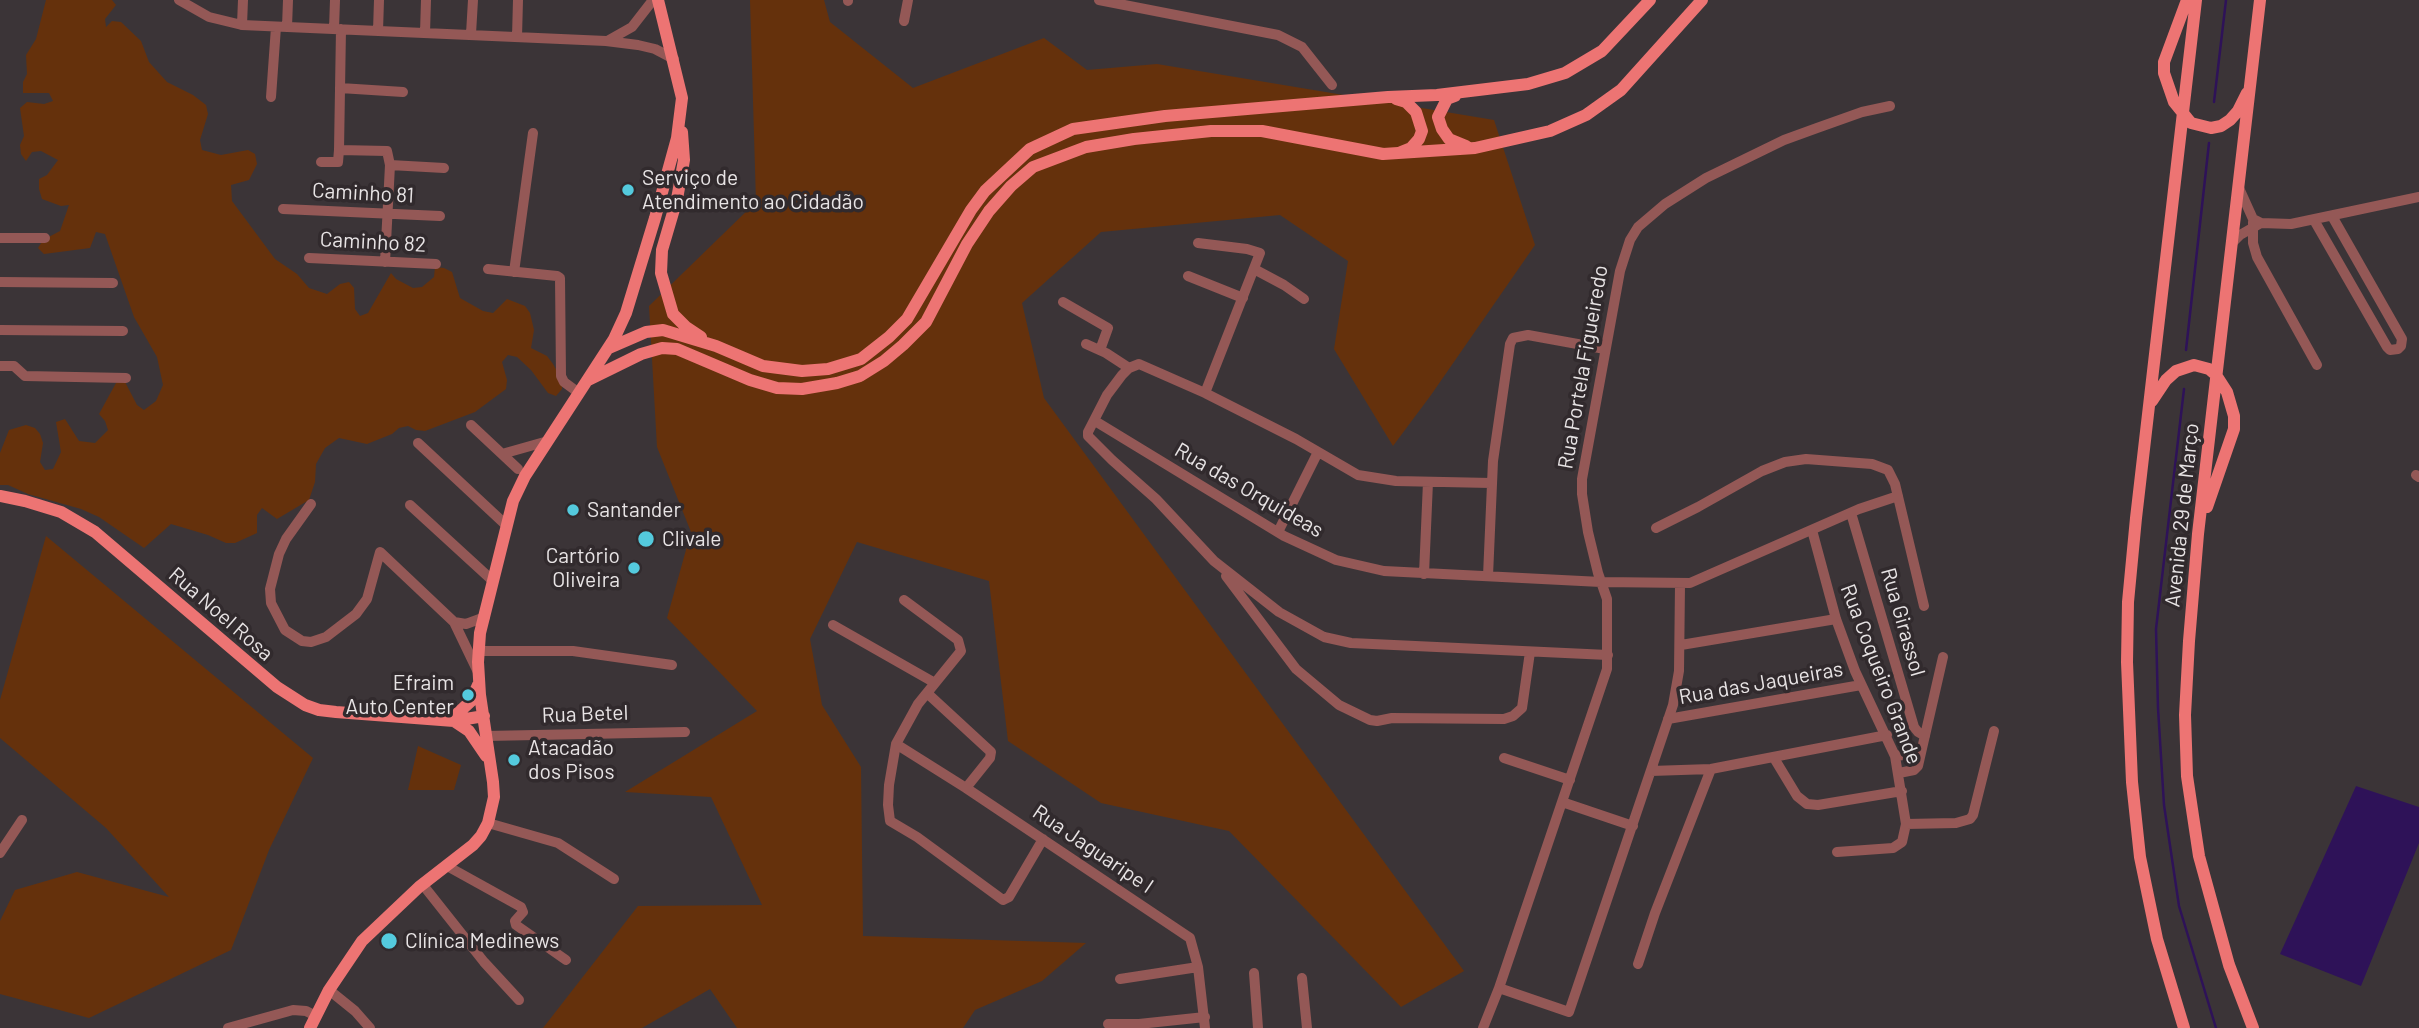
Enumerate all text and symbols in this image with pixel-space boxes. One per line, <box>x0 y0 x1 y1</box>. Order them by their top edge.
place label: Serviço de Atendimento ao Cidadão <box>642 165 864 215</box>
street label: Caminho 81 <box>311 178 415 208</box>
marker: Serviço de Atendimento ao Cidadão <box>620 182 636 198</box>
street label: Caminho 82 <box>319 227 427 257</box>
street label: Rua Portela Figueiredo <box>1553 263 1613 471</box>
street label: Avenida 29 de Março <box>2160 422 2204 608</box>
street label: Rua das Orquideas <box>1170 437 1328 543</box>
place label: Santander <box>587 497 681 523</box>
marker: Santander <box>565 502 581 518</box>
place label: Clivale <box>662 526 721 552</box>
marker: Clivale <box>636 529 656 549</box>
place label: Cartório Oliveira <box>546 543 620 593</box>
marker: Cartório Oliveira <box>626 560 642 576</box>
street label: Rua Noel Rosa <box>164 562 278 666</box>
street label: Rua Girassol <box>1875 565 1931 679</box>
street label: Rua Coqueiro Grande <box>1835 580 1927 768</box>
street label: Rua das Jaqueiras <box>1677 656 1845 710</box>
place label: Efraim Auto Center <box>346 670 454 720</box>
marker: Efraim Auto Center <box>460 687 476 703</box>
street label: Rua Betel <box>541 700 629 728</box>
place label: Atacadão dos Pisos <box>528 735 615 785</box>
marker: Atacadão dos Pisos <box>506 752 522 768</box>
street label: Rua Jaguaripe I <box>1028 799 1158 899</box>
place label: Clínica Medinews <box>405 928 559 954</box>
marker: Clínica Medinews <box>379 931 399 951</box>

